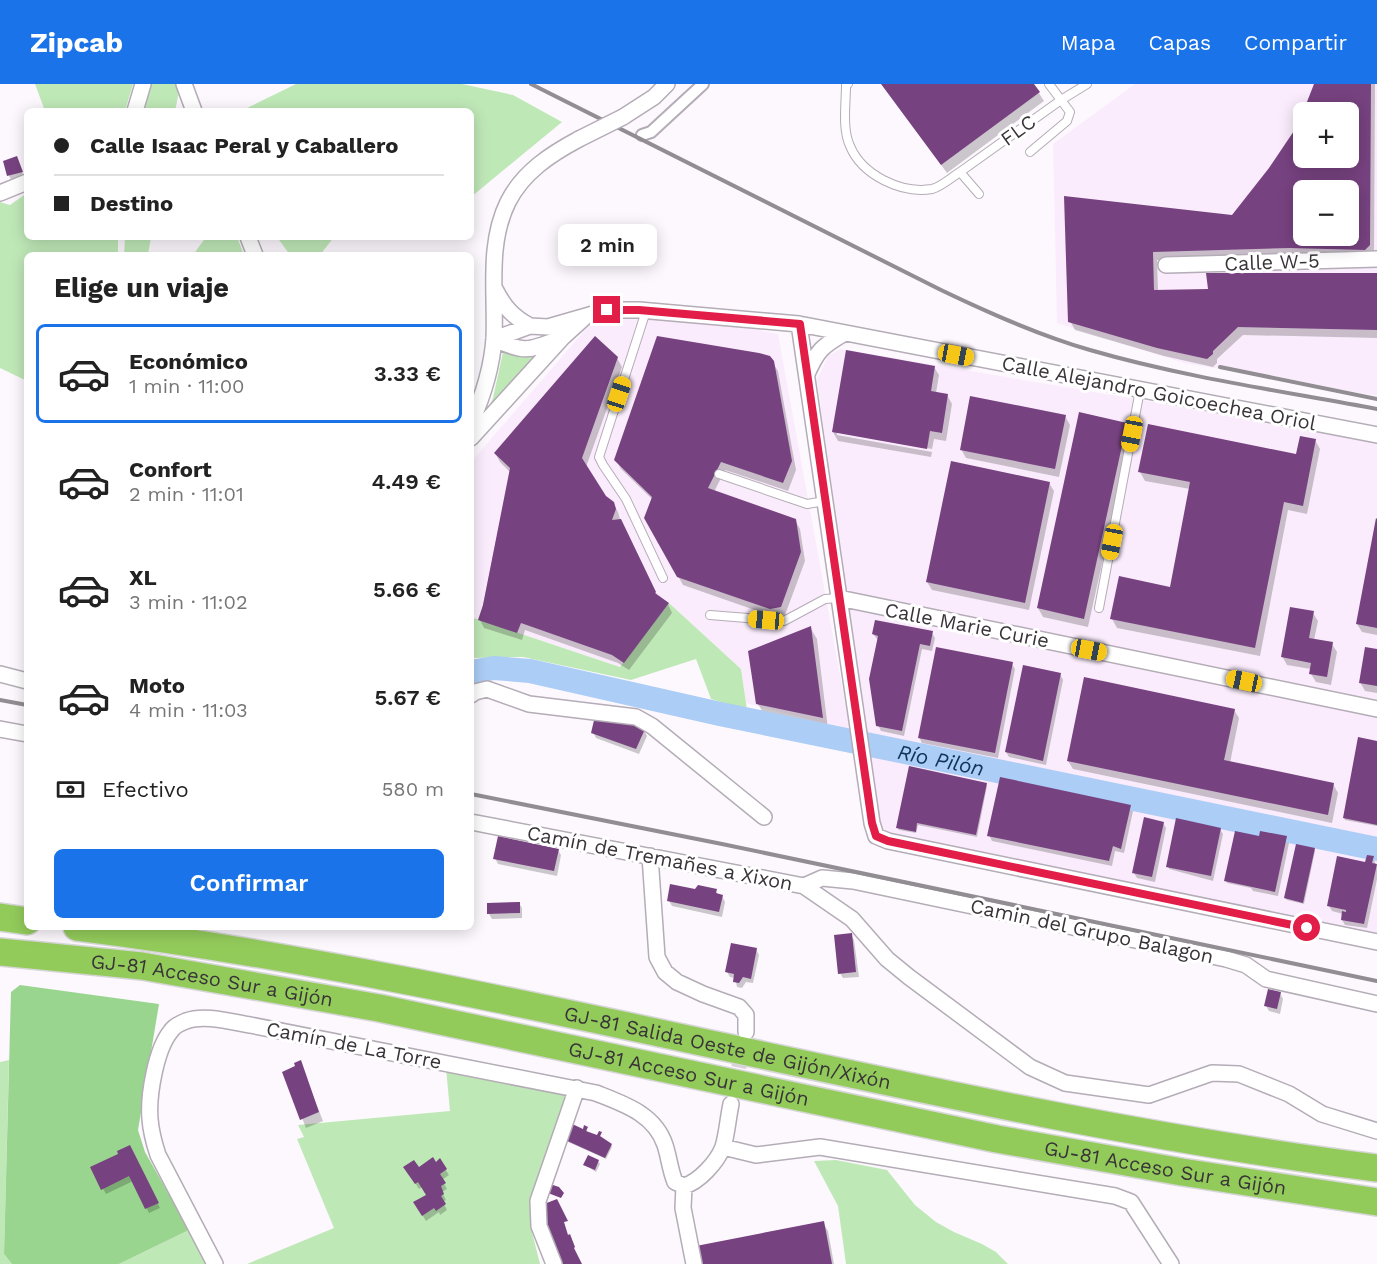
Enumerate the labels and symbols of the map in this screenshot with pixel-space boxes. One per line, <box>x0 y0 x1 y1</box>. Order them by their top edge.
street label: FLC <box>996 109 1040 151</box>
callout: 2 min <box>558 223 656 265</box>
street label: Calle W-5 <box>1224 248 1320 276</box>
route end <box>593 296 620 323</box>
car <box>937 343 975 367</box>
street label: Calle Alejandro Goicoechea Oriol <box>1000 351 1318 435</box>
car <box>605 374 633 414</box>
car <box>1120 415 1144 453</box>
car <box>1100 523 1124 561</box>
street label: Calle Marie Curie <box>883 597 1051 653</box>
car <box>747 609 785 631</box>
car <box>1070 638 1108 662</box>
car <box>1225 668 1263 694</box>
water label: Río Pilón <box>896 738 987 781</box>
street label: Camín de Tremañes a Xixon <box>525 820 795 896</box>
street label: Camin del Grupo Balagon <box>968 893 1216 969</box>
route start <box>1293 914 1320 941</box>
street label: GJ-81 Acceso Sur a Gijón <box>90 949 335 1012</box>
street label: GJ-81 Salida Oeste de Gijón/Xixón <box>562 1001 893 1094</box>
street label: Camín de La Torre <box>264 1016 444 1074</box>
street label: GJ-81 Acceso Sur a Gijón <box>566 1036 811 1111</box>
street label: GJ-81 Acceso Sur a Gijón <box>1042 1136 1288 1200</box>

